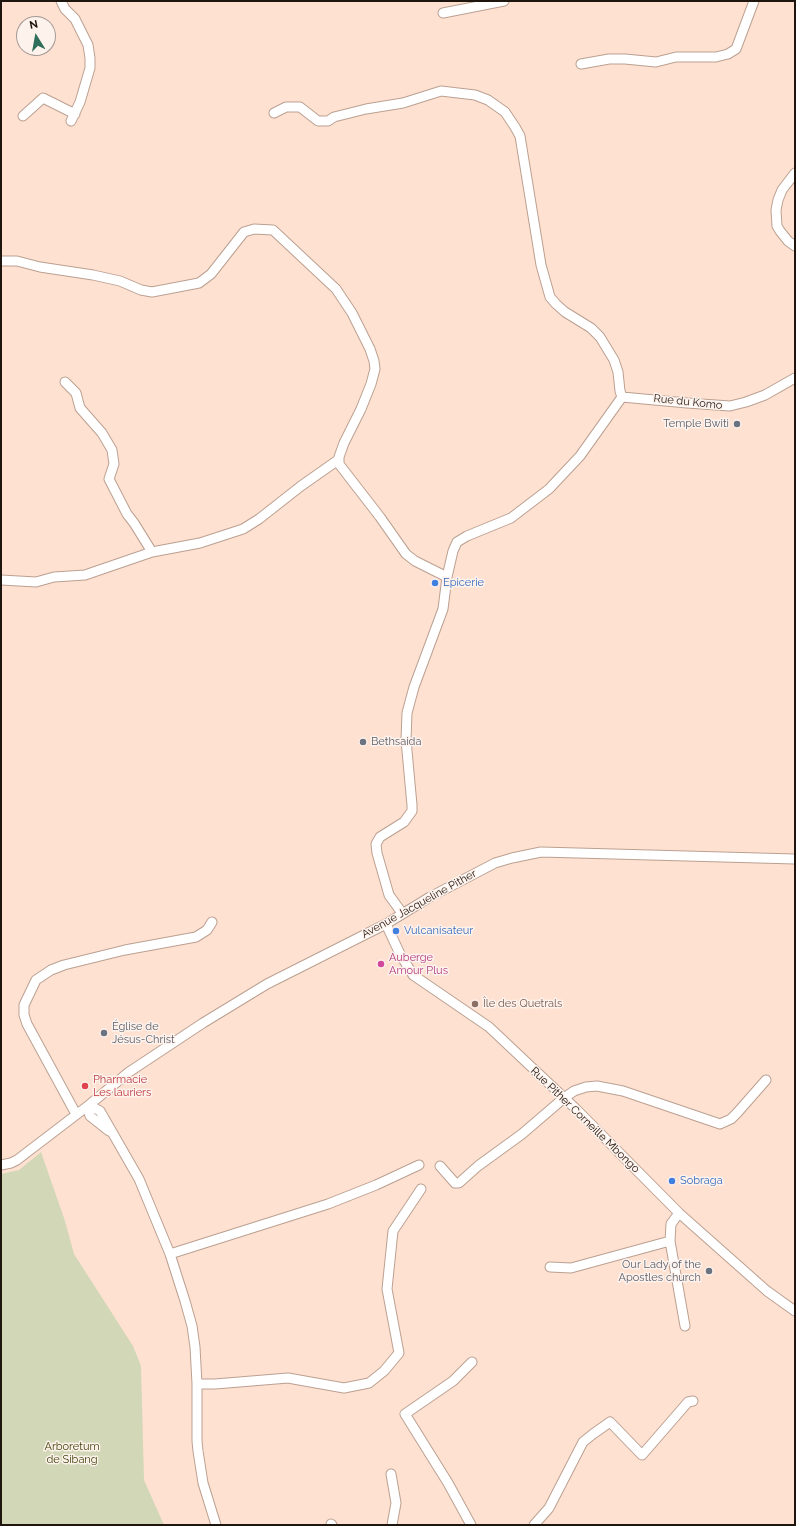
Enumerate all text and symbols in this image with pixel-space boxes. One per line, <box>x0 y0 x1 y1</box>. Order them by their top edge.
north arrow <box>16 16 56 56</box>
text: N <box>28 18 39 32</box>
street label: Rue du Komo <box>653 392 723 412</box>
place label: Temple Bwiti <box>663 417 729 431</box>
marker: Temple Bwiti <box>732 419 742 429</box>
place label: Epicerie <box>443 576 484 590</box>
marker: Epicerie <box>430 578 440 588</box>
place label: Bethsaida <box>371 735 421 749</box>
marker: Bethsaida <box>358 737 368 747</box>
street label: Avenue Jacqueline Pither <box>359 867 479 941</box>
place label: Vulcanisateur <box>404 924 473 938</box>
marker: Vulcanisateur <box>391 926 401 936</box>
place label: Auberge Amour Plus <box>389 951 448 977</box>
marker: Auberge Amour Plus <box>376 959 386 969</box>
place label: Île des Quetrals <box>483 997 562 1011</box>
marker: Île des Quetrals <box>470 999 480 1009</box>
place label: Église de Jésus-Christ <box>112 1020 175 1046</box>
marker: Église de Jésus-Christ <box>99 1028 109 1038</box>
street label: Rue Pither Corneille Mbongo <box>528 1064 642 1176</box>
place label: Pharmacie Les lauriers <box>93 1073 151 1099</box>
marker: Pharmacie Les lauriers <box>80 1081 90 1091</box>
place label: Sobraga <box>680 1174 723 1188</box>
marker: Sobraga <box>667 1176 677 1186</box>
place label: Our Lady of the Apostles church <box>619 1258 701 1284</box>
marker: Our Lady of the Apostles church <box>704 1266 714 1276</box>
park label: Arboretum de Sibang <box>44 1440 100 1466</box>

